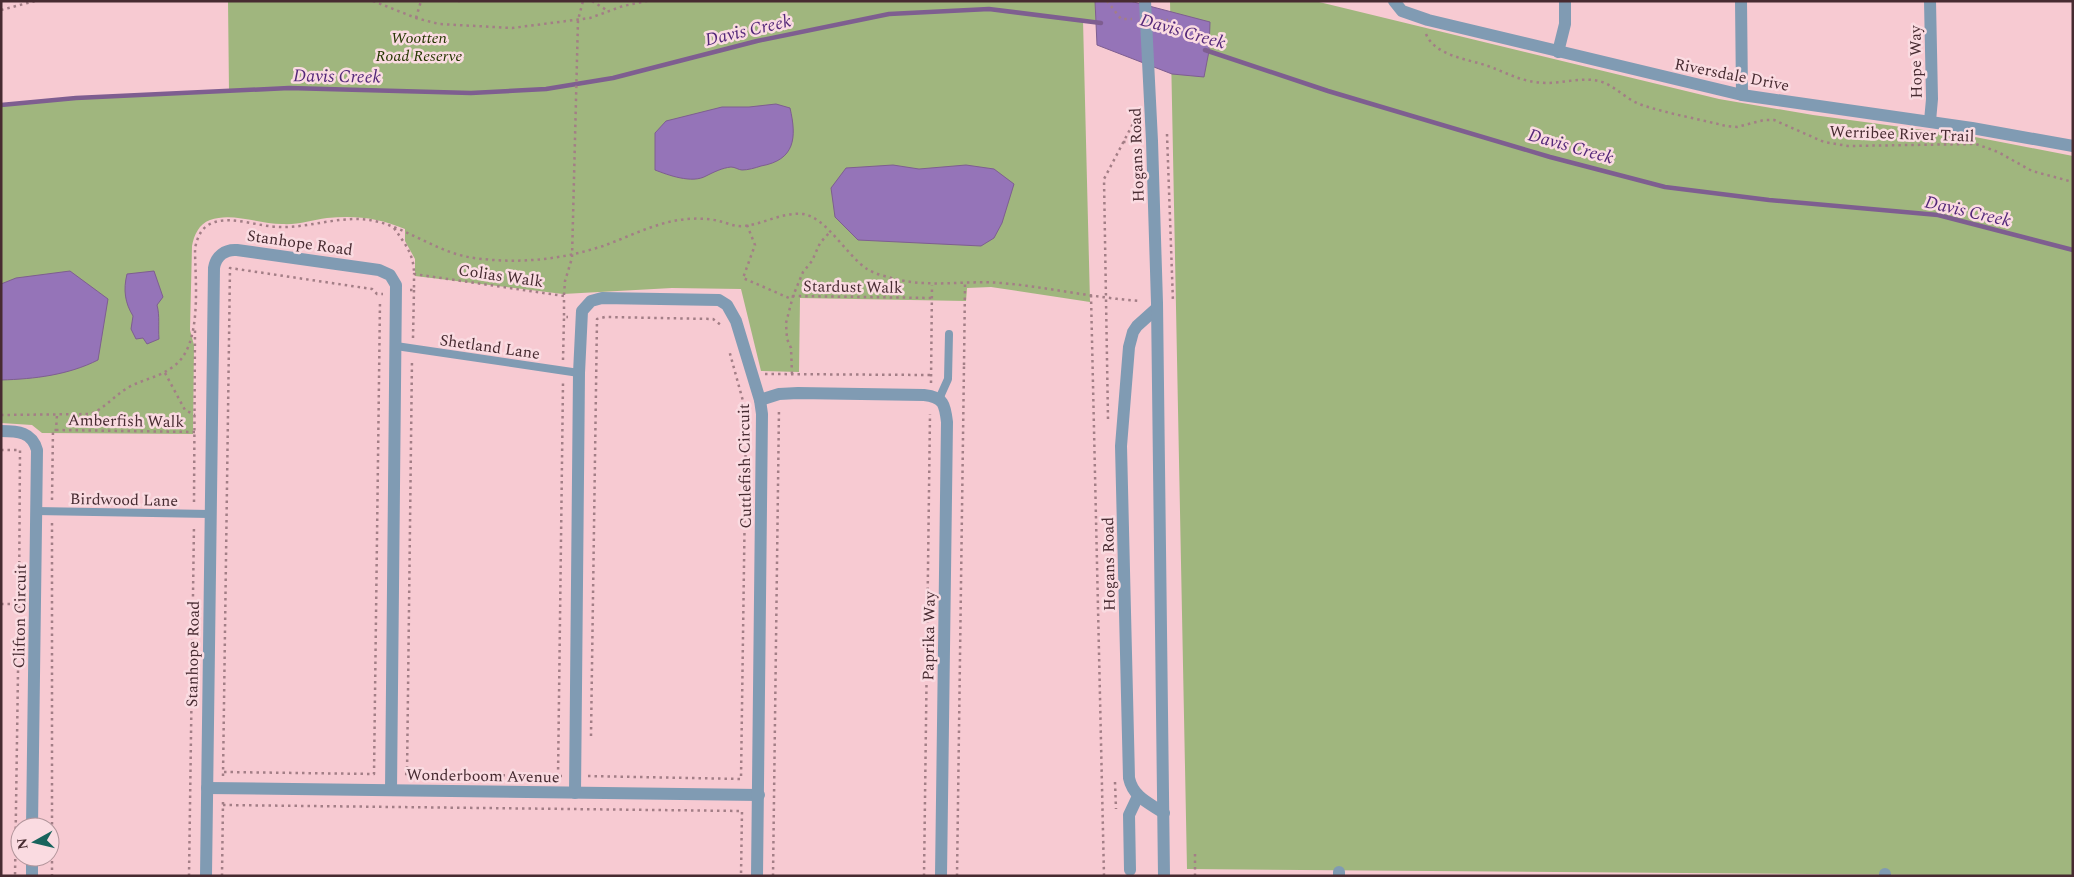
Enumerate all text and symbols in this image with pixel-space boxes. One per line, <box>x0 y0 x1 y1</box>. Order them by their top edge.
water label: Davis Creek <box>1137 6 1229 57</box>
water label: Davis Creek <box>702 7 795 54</box>
street label: Hope Way <box>1903 24 1929 99</box>
park label: Wootten Road Reserve <box>376 26 462 68</box>
street label: Riversdale Drive <box>1672 52 1791 98</box>
water label: Davis Creek <box>293 62 382 91</box>
street label: Hogans Road <box>1123 107 1151 203</box>
street label: Werribee River Trail <box>1829 119 1975 149</box>
water label: Davis Creek <box>1525 121 1617 172</box>
water label: Davis Creek <box>1922 188 2014 235</box>
street label: Stanhope Road <box>246 224 354 262</box>
street label: Colias Walk <box>457 258 545 294</box>
street label: Stardust Walk <box>803 274 903 300</box>
street label: Shetland Lane <box>438 328 542 366</box>
street label: Cuttlefish Circuit <box>732 403 758 529</box>
street label: Amberfish Walk <box>68 408 184 434</box>
street label: Birdwood Lane <box>70 487 178 513</box>
street label: Hogans Road <box>1096 517 1122 611</box>
street label: Clifton Circuit <box>7 563 33 669</box>
street label: Paprika Way <box>916 590 942 681</box>
street label: Stanhope Road <box>180 601 206 707</box>
street label: Wonderboom Avenue <box>406 763 560 789</box>
north arrow <box>10 817 60 867</box>
text: N <box>11 837 34 851</box>

